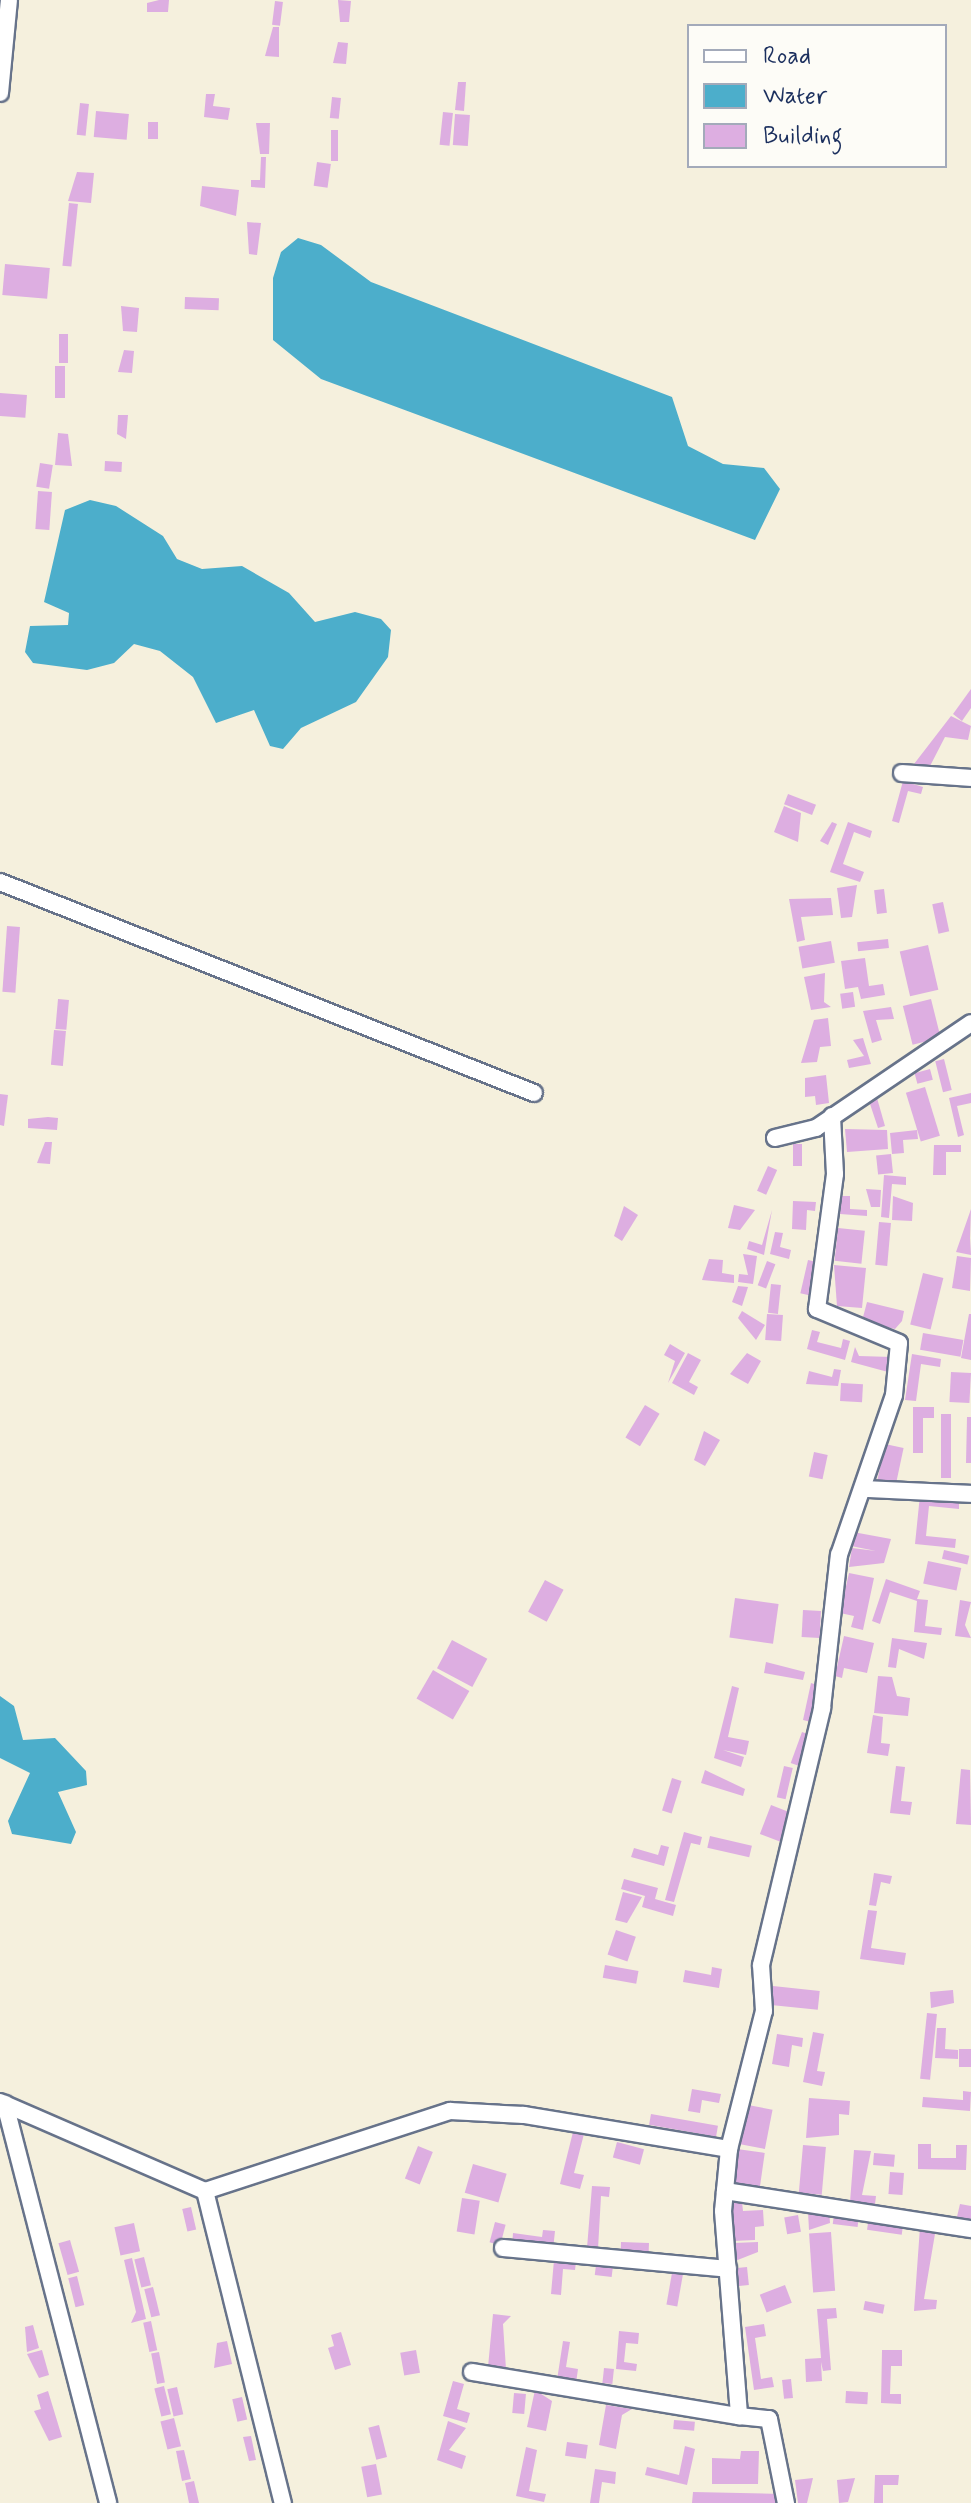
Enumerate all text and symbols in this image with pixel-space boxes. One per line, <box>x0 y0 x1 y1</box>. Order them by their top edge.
legend <box>687 24 947 168</box>
text: Road <box>763 41 811 72</box>
text: Water <box>763 81 827 112</box>
text: Building <box>763 121 843 152</box>

